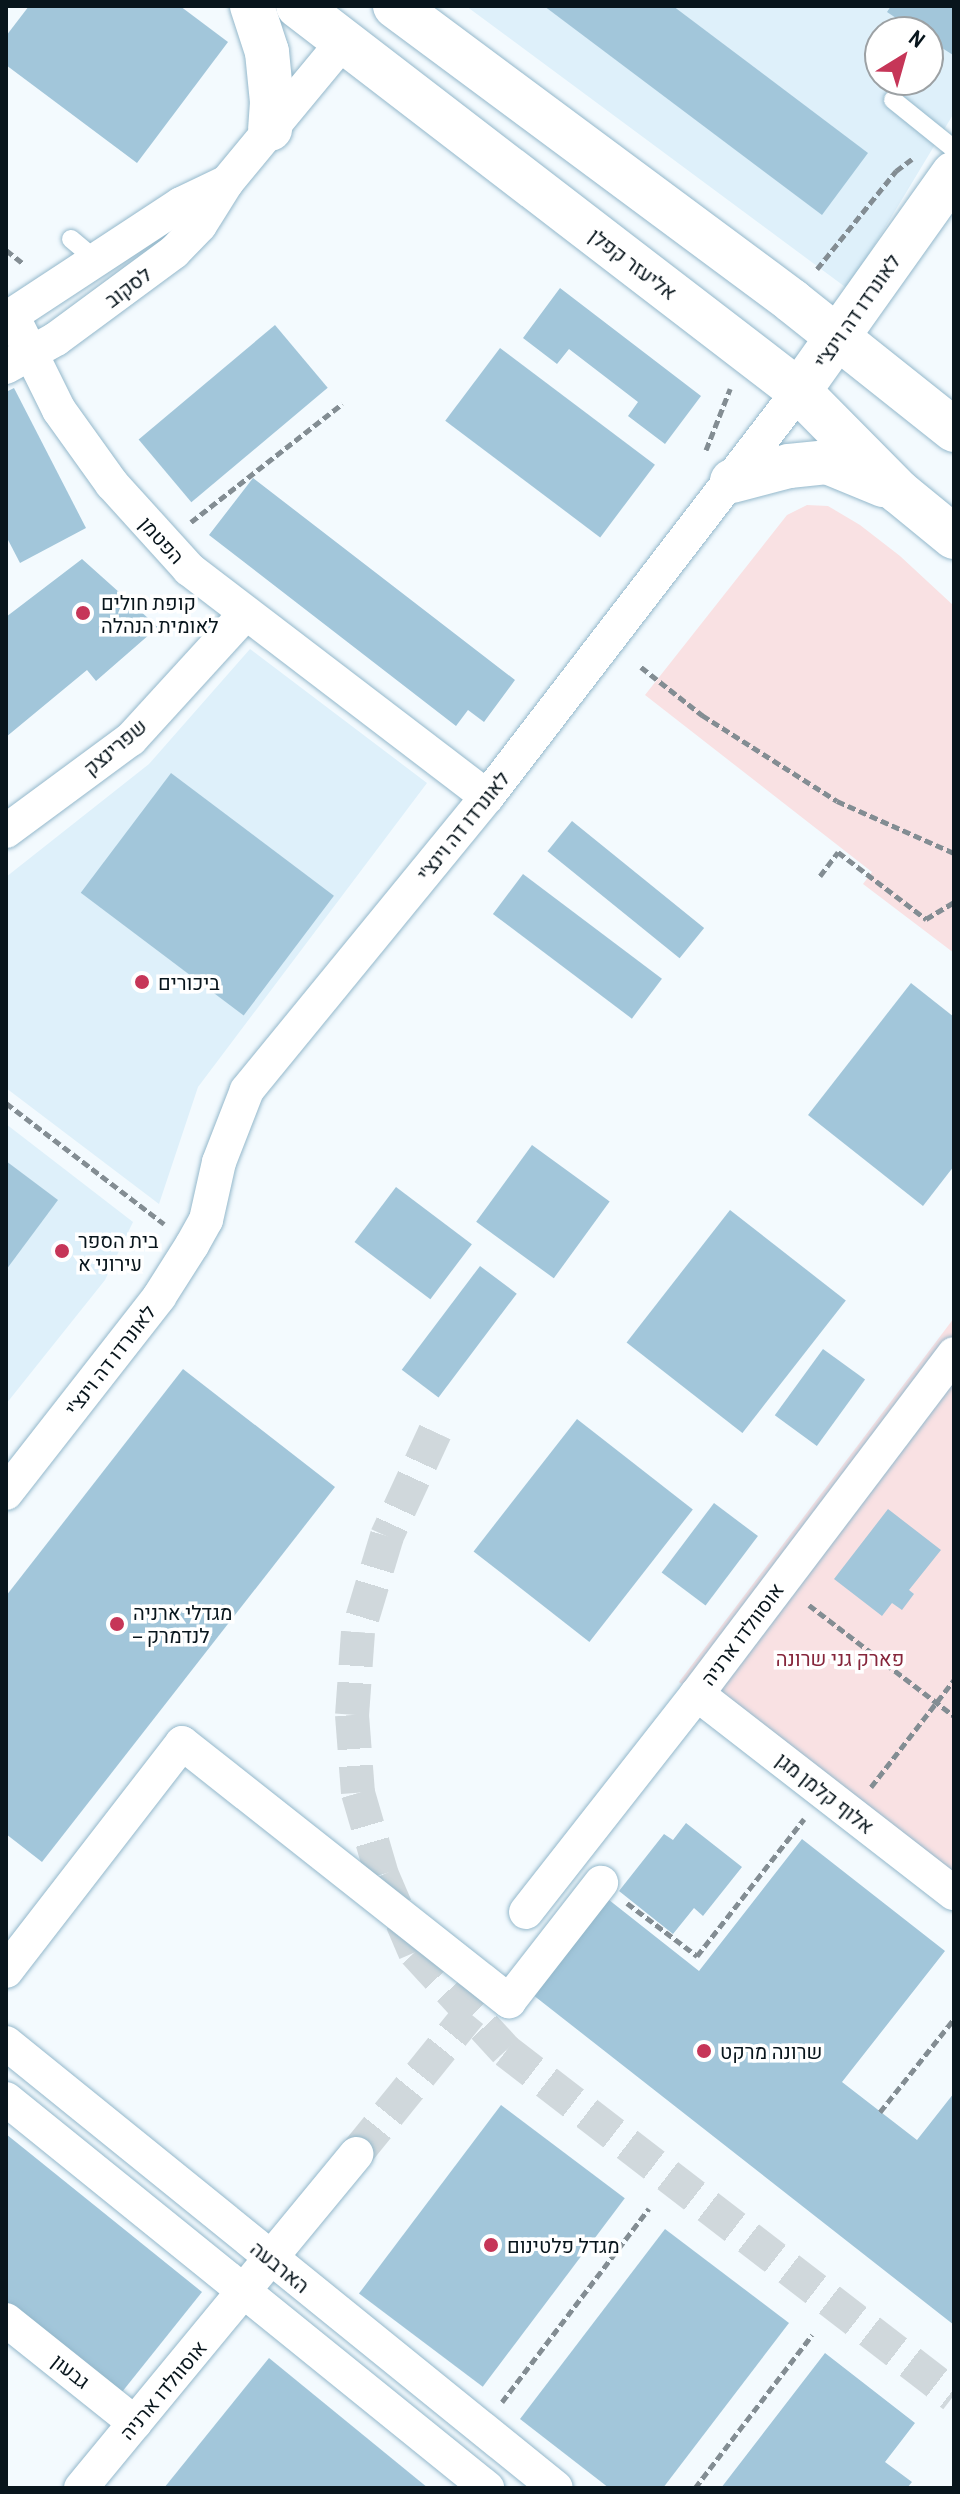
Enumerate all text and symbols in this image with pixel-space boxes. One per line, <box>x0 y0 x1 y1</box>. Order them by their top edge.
north arrow <box>864 16 944 96</box>
text: N <box>903 23 931 54</box>
street label: אליעזר קפלן <box>585 223 681 305</box>
street label: לאונרדו דה וינצ'י <box>809 250 905 372</box>
street label: לסקוב <box>100 262 156 312</box>
street label: הפטמן <box>135 512 189 568</box>
place label: קופת חולים לאומית הנהלה <box>101 590 219 637</box>
marker: קופת חולים לאומית הנהלה <box>72 602 94 624</box>
street label: שפרינצק <box>79 714 151 780</box>
street label: לאונרדו דה וינצ'י <box>412 767 514 885</box>
place label: ביכורים <box>158 970 220 994</box>
marker: ביכורים <box>133 973 151 991</box>
place label: בית הספר עירוני א <box>78 1228 158 1275</box>
marker: בית הספר עירוני א <box>53 1242 71 1260</box>
street label: לאונרדו דה וינצ'י <box>60 1300 160 1420</box>
street label: אוסוולדו ארניה <box>696 1578 788 1690</box>
place label: מגדלי ארניה – לנדמרק <box>133 1600 232 1647</box>
marker: מגדלי ארניה – לנדמרק <box>108 1615 126 1633</box>
park label: פארק גני שרונה <box>776 1646 904 1670</box>
street label: אלוף קלמן מגן <box>771 1747 879 1839</box>
place label: שרונה מרקט <box>720 2039 822 2063</box>
marker: שרונה מרקט <box>695 2042 713 2060</box>
place label: מגדל פלטינום <box>507 2233 620 2257</box>
street label: הארבעה <box>246 2236 314 2298</box>
marker: מגדל פלטינום <box>482 2236 500 2254</box>
street label: אוסוולדו ארניה <box>115 2336 211 2444</box>
street label: גבעון <box>47 2349 95 2393</box>

